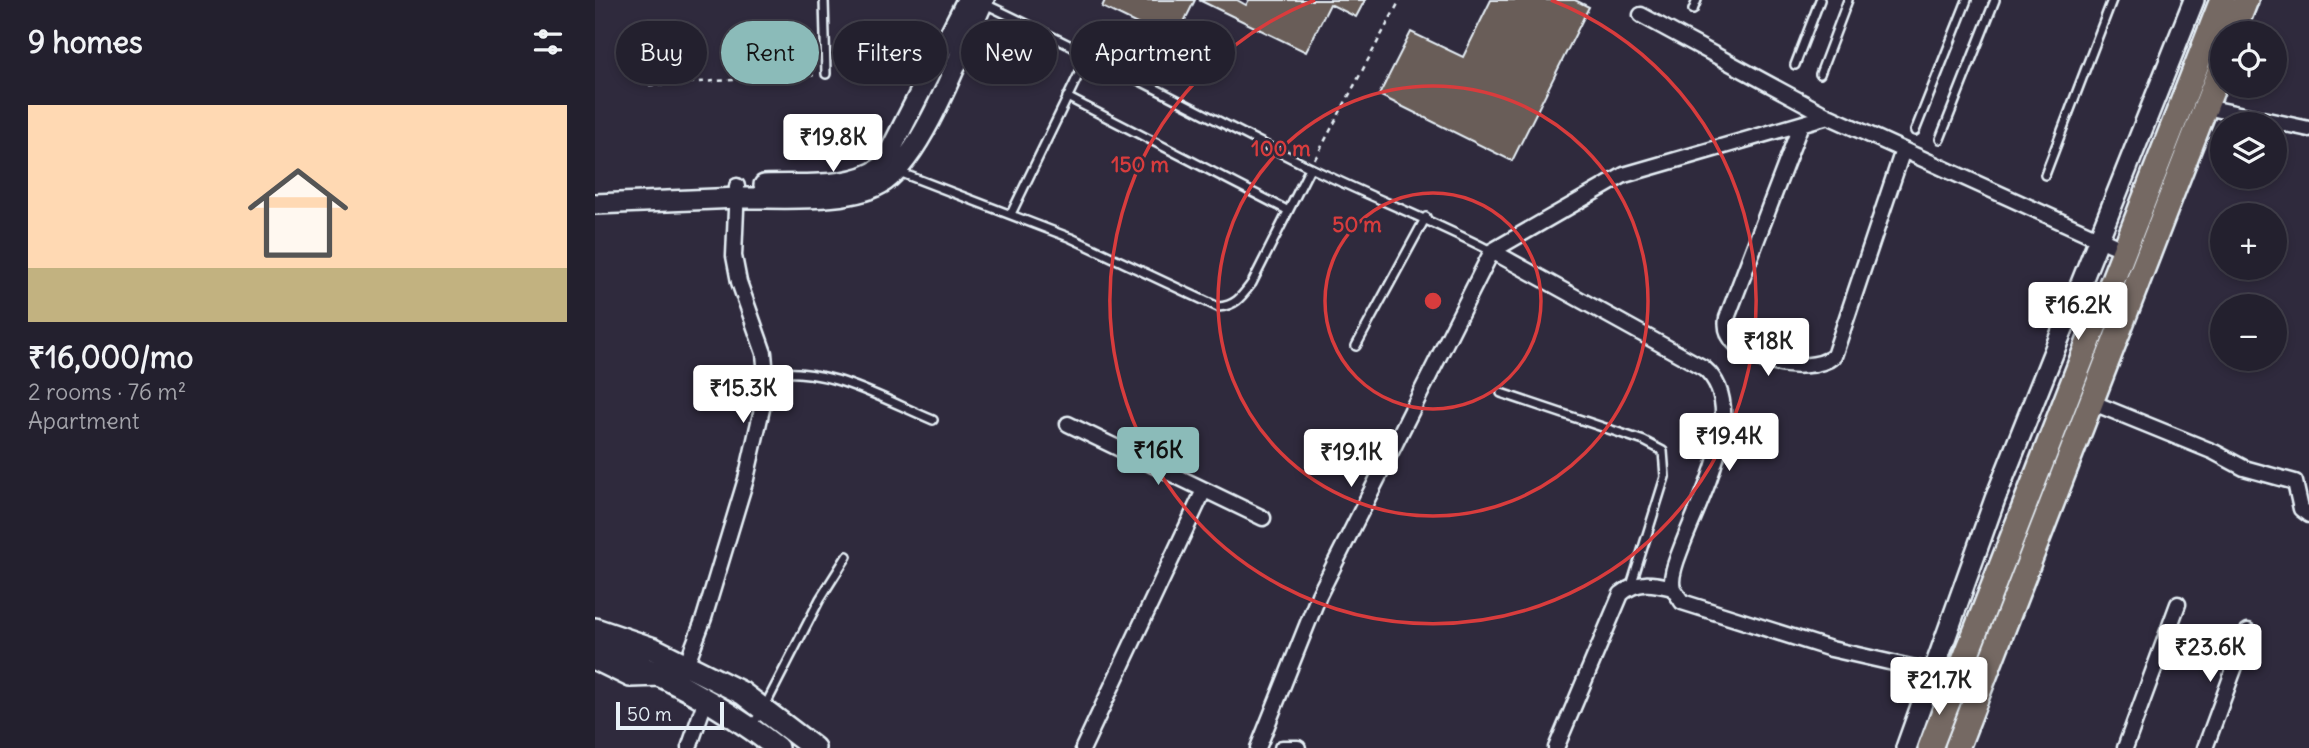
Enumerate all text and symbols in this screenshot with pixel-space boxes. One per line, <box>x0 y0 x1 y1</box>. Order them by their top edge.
chip: Buy <box>616 21 707 84</box>
chip: Rent <box>721 21 819 84</box>
chip: Filters <box>833 21 947 84</box>
chip: New <box>961 21 1057 84</box>
chip: Apartment <box>1071 21 1235 84</box>
map controls <box>2210 21 2287 371</box>
button: locate <box>2210 21 2287 98</box>
text: 9 homes <box>28 23 143 61</box>
icon: filters <box>529 23 567 61</box>
button: layers <box>2210 112 2287 189</box>
pin: ₹19.8K <box>776 114 890 174</box>
text: ₹19.8K <box>799 122 867 151</box>
text: 100 m <box>1251 135 1311 162</box>
icon: home <box>235 150 361 276</box>
text: 150 m <box>1111 151 1169 178</box>
button: + <box>2210 203 2287 280</box>
text: 50 m <box>1332 211 1382 238</box>
pin: ₹16.2K <box>2021 282 2135 342</box>
centre of rings <box>1421 289 1445 313</box>
text: ₹16.2K <box>2044 290 2112 319</box>
button: − <box>2210 294 2287 371</box>
pin: ₹18K <box>1727 318 1809 378</box>
text: ₹18K <box>1743 326 1793 355</box>
text: ₹16,000/mo <box>28 338 193 376</box>
pin: ₹15.3K <box>686 366 800 425</box>
text: ₹15.3K <box>709 373 777 402</box>
text: 2 rooms · 76 m² <box>28 377 186 406</box>
text: Apartment <box>28 406 140 435</box>
pin: ₹19.4K <box>1672 414 1786 473</box>
text: ₹19.4K <box>1696 421 1762 450</box>
pin: ₹16K <box>1117 428 1199 487</box>
pin: ₹19.1K <box>1294 430 1408 489</box>
text: ₹16K <box>1133 435 1183 464</box>
text: ₹19.1K <box>1320 437 1382 466</box>
pin: ₹23.6K <box>2153 624 2267 684</box>
text: ₹23.6K <box>2174 632 2246 661</box>
pin: ₹21.7K <box>1882 658 1996 717</box>
text: ₹21.7K <box>1906 665 1972 694</box>
scale bar <box>616 699 725 731</box>
text: 50 m <box>627 702 672 726</box>

